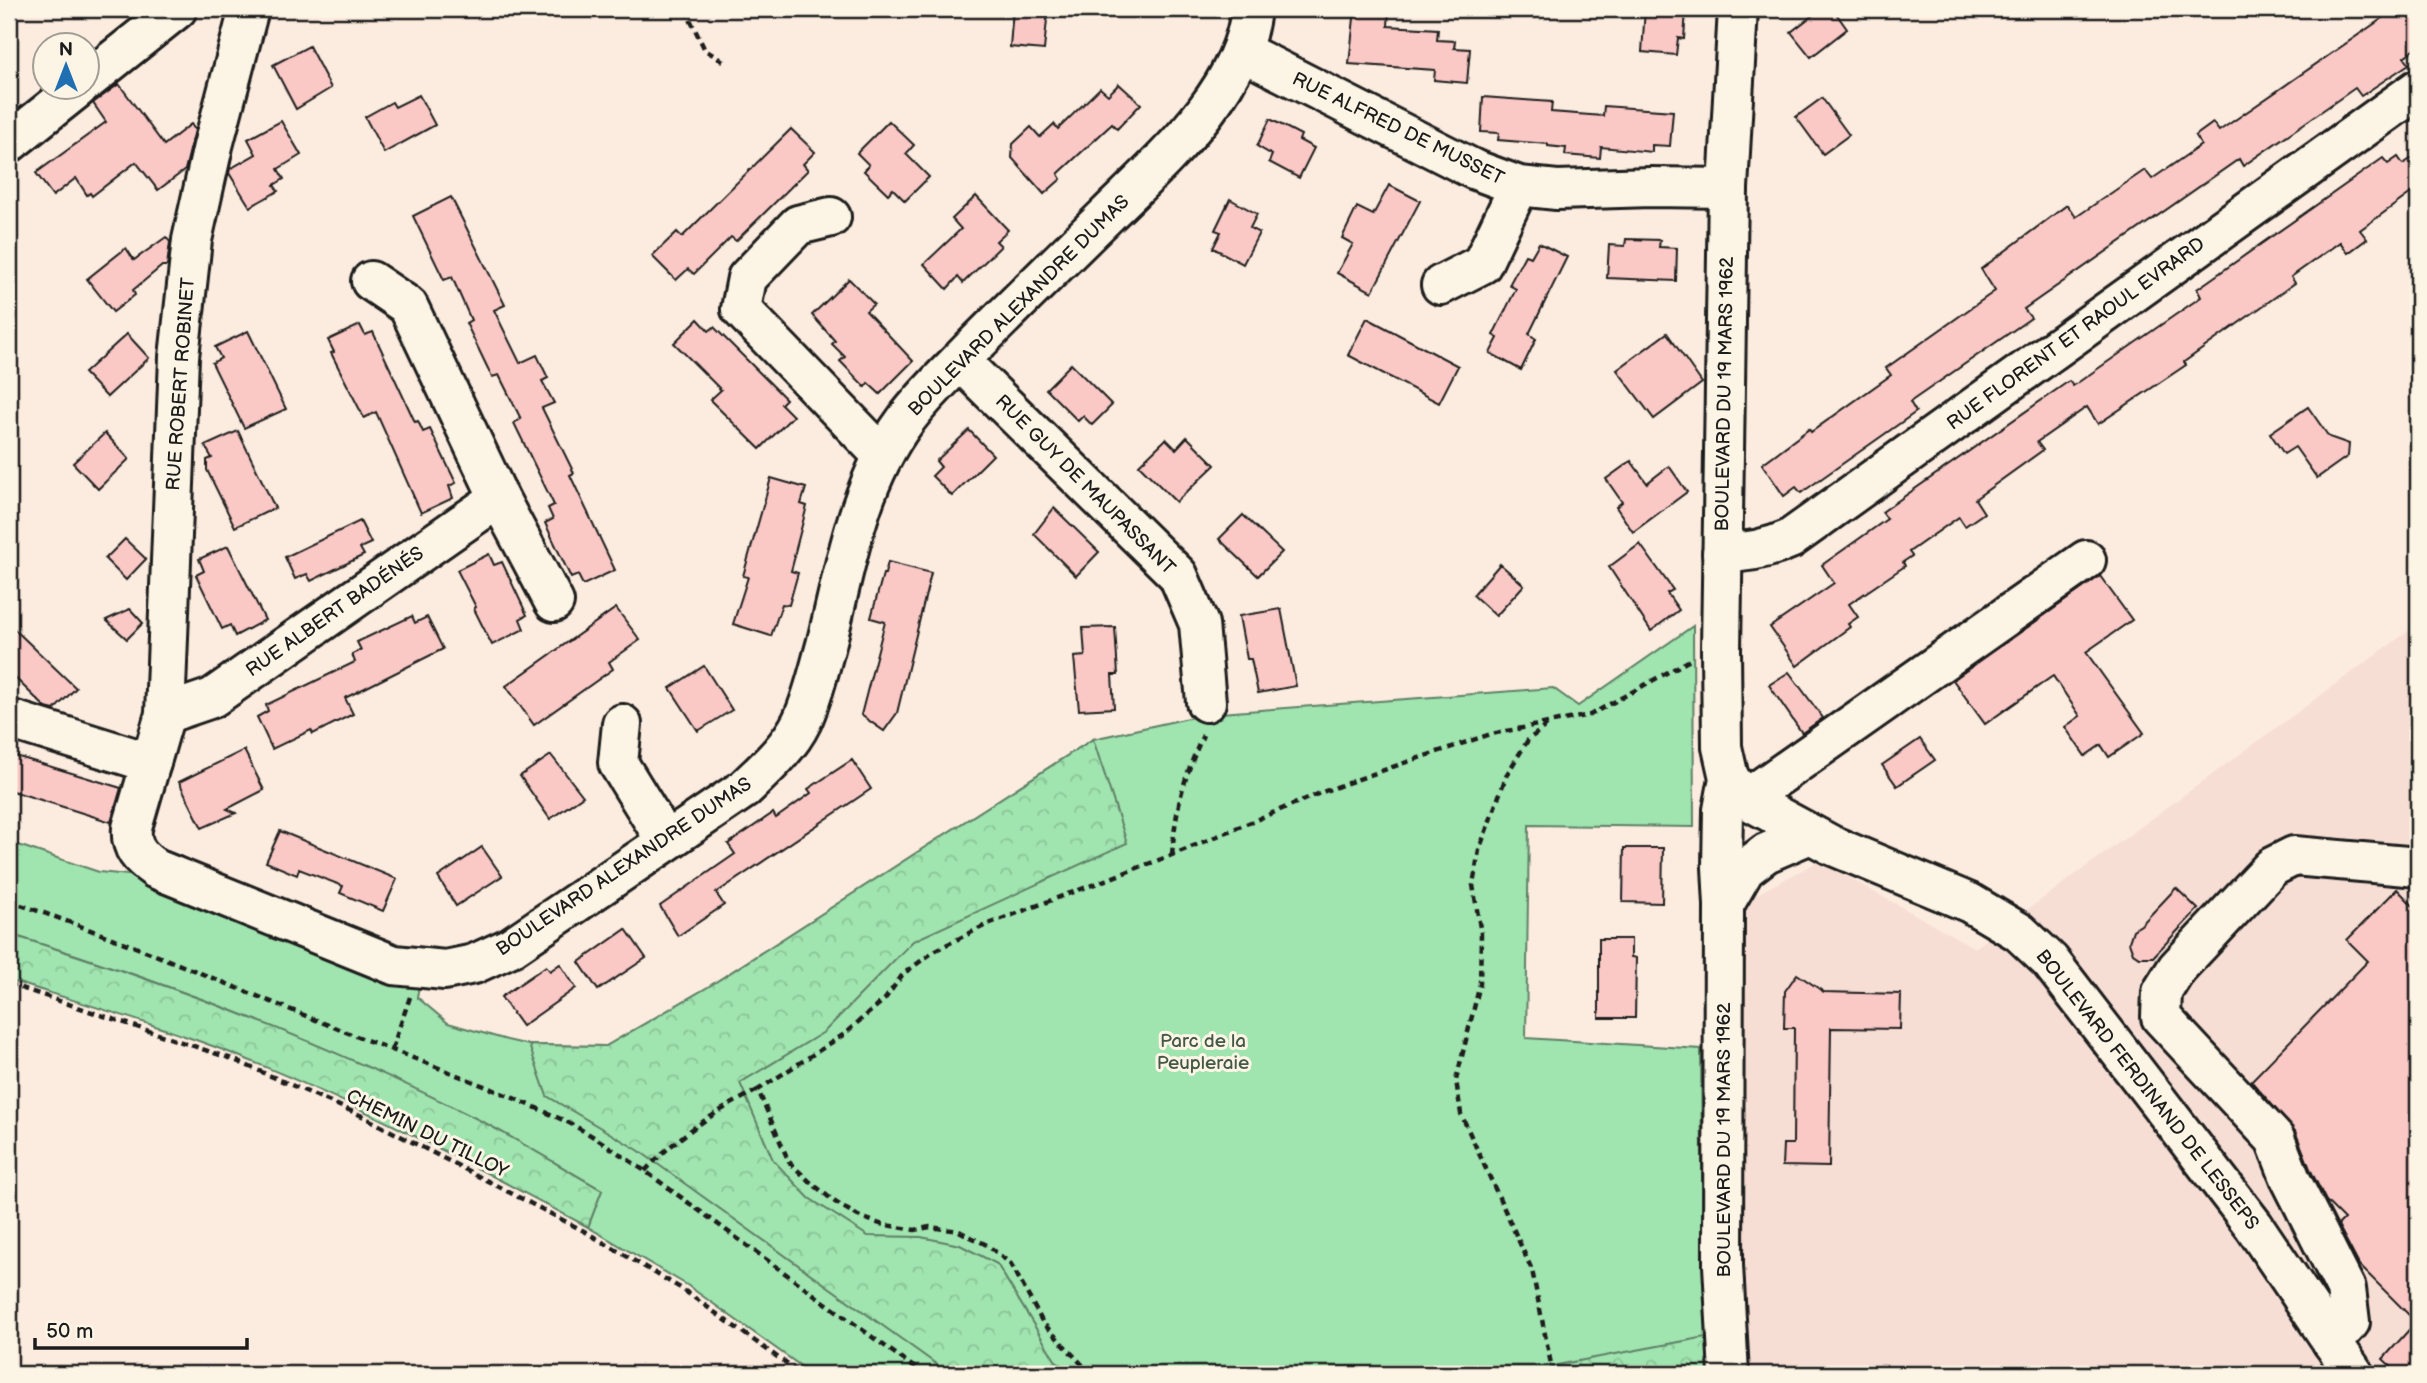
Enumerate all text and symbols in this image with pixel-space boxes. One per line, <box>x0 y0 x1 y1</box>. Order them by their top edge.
north arrow <box>32 32 102 102</box>
text: N <box>59 39 73 62</box>
street label: RUE ALFRED DE MUSSET <box>1288 68 1508 191</box>
street label: BOULEVARD ALEXANDRE DUMAS <box>904 191 1134 421</box>
street label: RUE FLORENT ET RAOUL EVRARD <box>1943 233 2209 435</box>
street label: BOULEVARD DU 19 MARS 1962 <box>1711 256 1739 532</box>
street label: RUE ROBERT ROBINET <box>162 276 200 491</box>
street label: RUE GUY DE MAUPASSANT <box>990 390 1180 580</box>
street label: RUE ALBERT BADÉNÉS <box>241 541 428 682</box>
street label: BOULEVARD ALEXANDRE DUMAS <box>492 773 756 961</box>
street label: BOULEVARD FERDINAND DE LESSEPS <box>2030 945 2264 1235</box>
street label: BOULEVARD DU 19 MARS 1962 <box>1713 1002 1736 1277</box>
park label: Parc de la Peupleraie <box>1157 1030 1249 1075</box>
street label: CHEMIN DU TILLOY <box>342 1085 513 1184</box>
scale bar <box>35 1306 247 1350</box>
text: 50 m <box>46 1319 93 1344</box>

